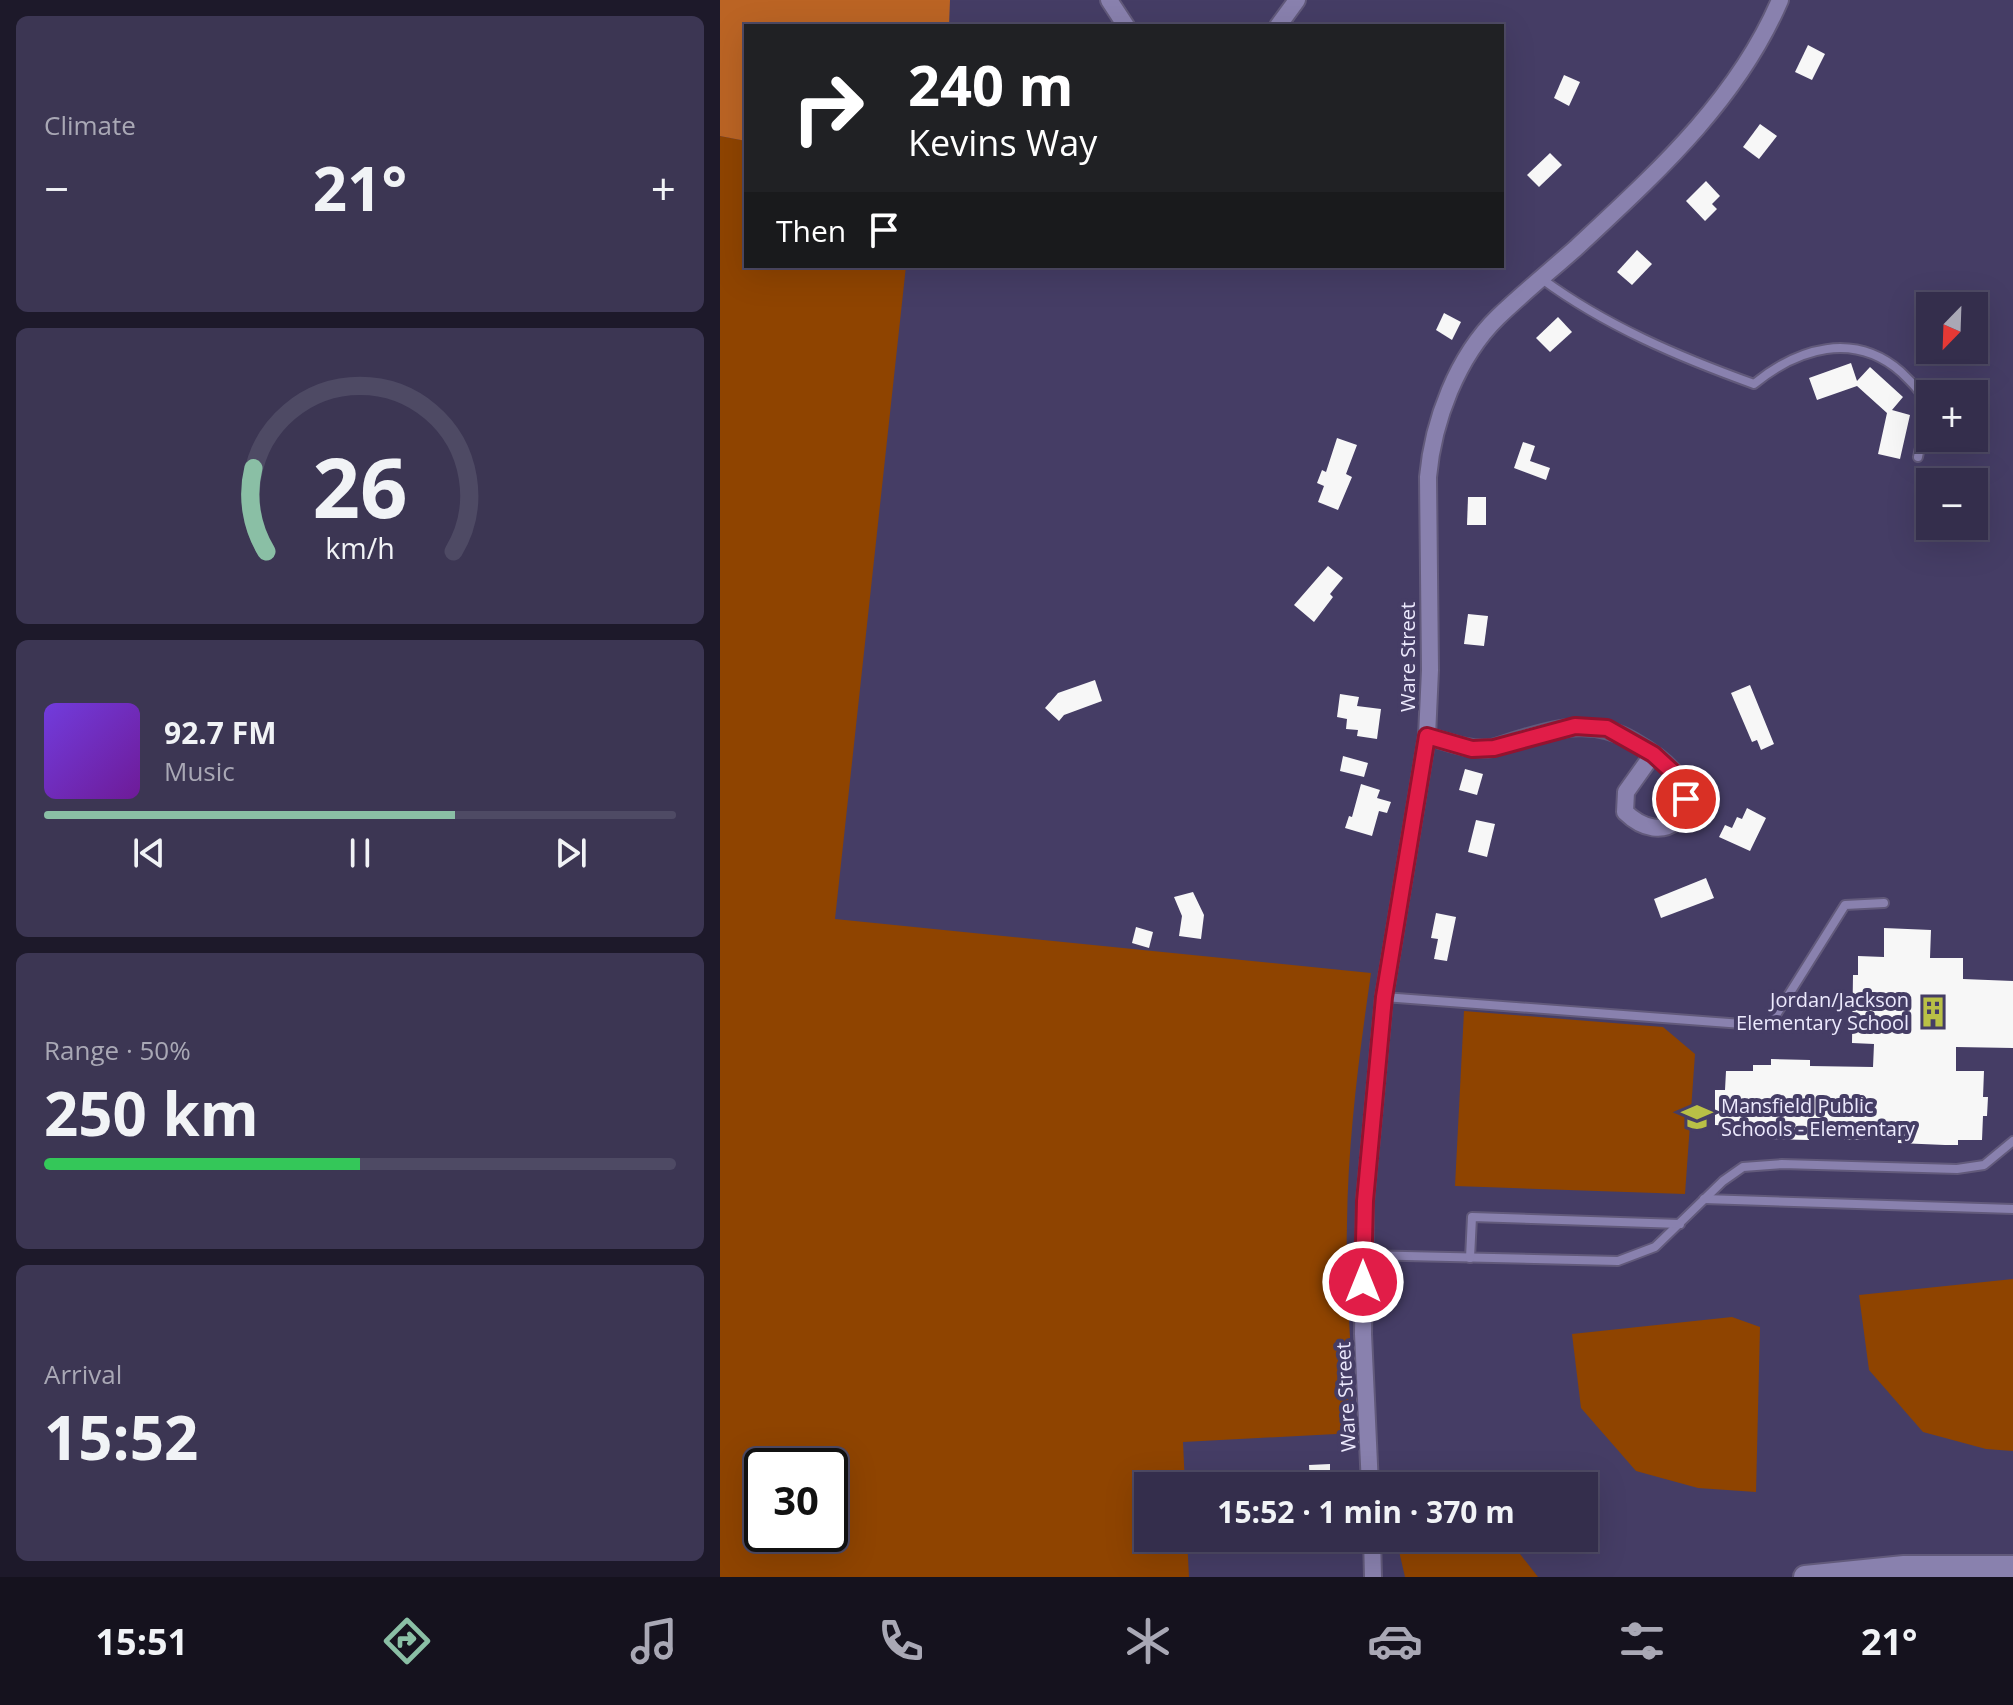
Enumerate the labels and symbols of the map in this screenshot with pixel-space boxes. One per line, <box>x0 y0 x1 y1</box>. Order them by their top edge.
north arrow <box>1916 292 1988 364</box>
street label: Ware Street <box>1394 602 1421 712</box>
pin <box>1652 765 1720 833</box>
place label: Jordan/Jackson Elementary School <box>1736 986 1909 1036</box>
building icon: Jordan/Jackson Elementary School <box>1916 995 1950 1029</box>
place label: Mansfield Public Schools - Elementary <box>1721 1092 1916 1142</box>
school or university icon: Mansfield Public Schools - Elementary <box>1680 1100 1714 1134</box>
position arrow <box>1321 1240 1405 1324</box>
street label: Ware Street <box>1329 1341 1362 1453</box>
speed limit sign: 30 <box>744 1448 848 1552</box>

